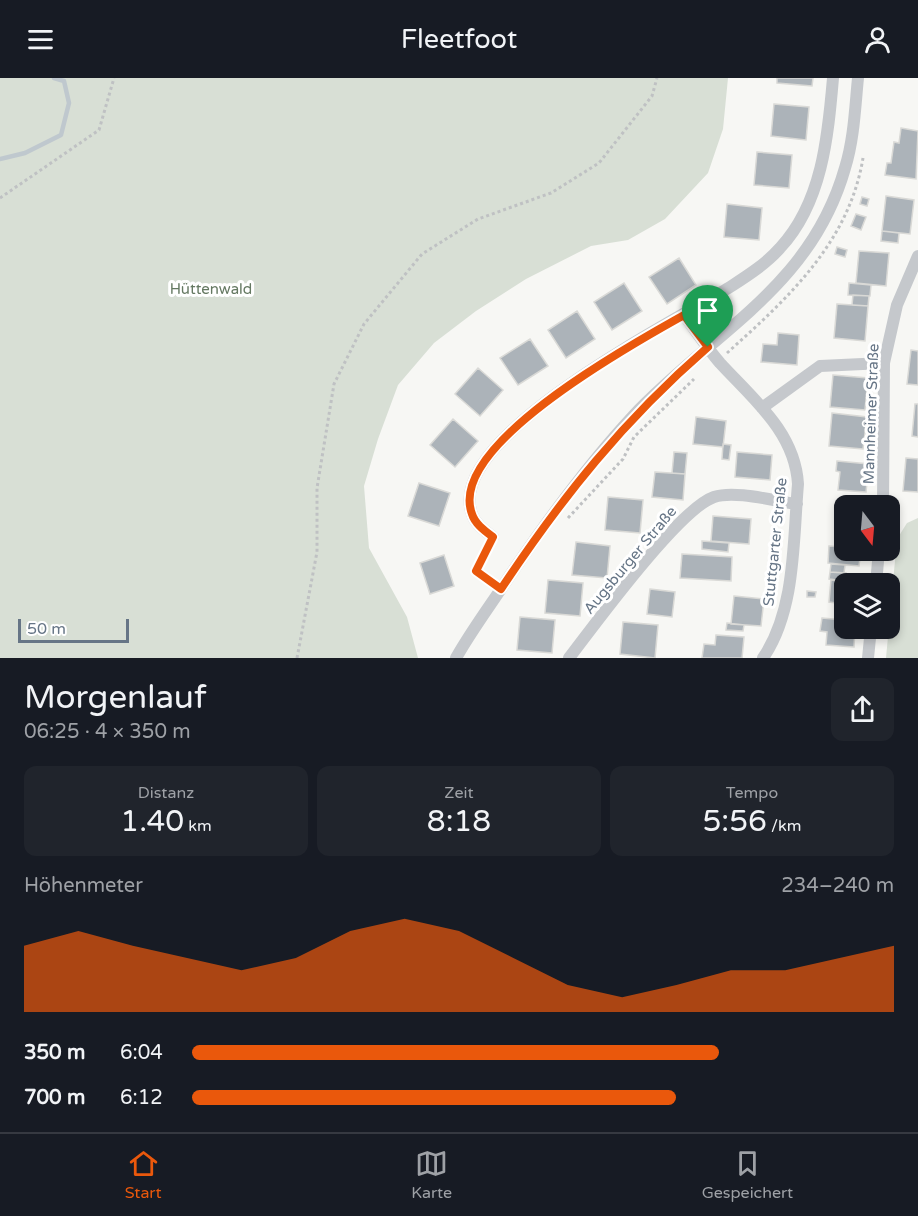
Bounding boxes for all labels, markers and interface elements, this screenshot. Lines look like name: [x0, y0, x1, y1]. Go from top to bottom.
icon: menu: [24, 23, 57, 56]
text: Fleetfoot: [401, 23, 517, 56]
icon: person: [861, 23, 894, 56]
park label: Hüttenwald: [170, 280, 252, 298]
pin: [682, 285, 733, 347]
icon: arrive: [691, 294, 724, 327]
street label: Mannheimer Straße: [860, 343, 882, 485]
street label: Stuttgarter Straße: [759, 477, 791, 607]
north arrow: [834, 495, 900, 561]
map controls: [834, 495, 900, 639]
street label: Augsburger Straße: [580, 503, 680, 617]
button: layers: [834, 573, 900, 639]
scale bar: [18, 616, 129, 644]
text: 50 m: [27, 619, 66, 639]
text: Morgenlauf: [24, 678, 207, 717]
button: share: [831, 678, 894, 741]
text: 06:25 · 4 × 350 m: [24, 720, 191, 744]
text: Distanz: [138, 783, 194, 803]
text: Zeit: [444, 783, 474, 803]
text: Tempo: [726, 783, 778, 803]
text: 1.40: [120, 803, 184, 840]
text: 8:18: [427, 803, 491, 840]
text: 5:56: [703, 803, 767, 840]
text: km: [184, 816, 212, 836]
text: /km: [767, 816, 801, 836]
text: Höhenmeter: [24, 874, 143, 898]
text: 234–240 m: [781, 874, 894, 898]
text: 350 m: [24, 1041, 85, 1065]
text: 6:04: [120, 1041, 163, 1065]
text: 700 m: [24, 1086, 85, 1110]
text: 6:12: [120, 1086, 163, 1110]
tab: Start: [125, 1147, 162, 1203]
tab: Karte: [411, 1147, 452, 1203]
tab: Gespeichert: [702, 1147, 793, 1203]

